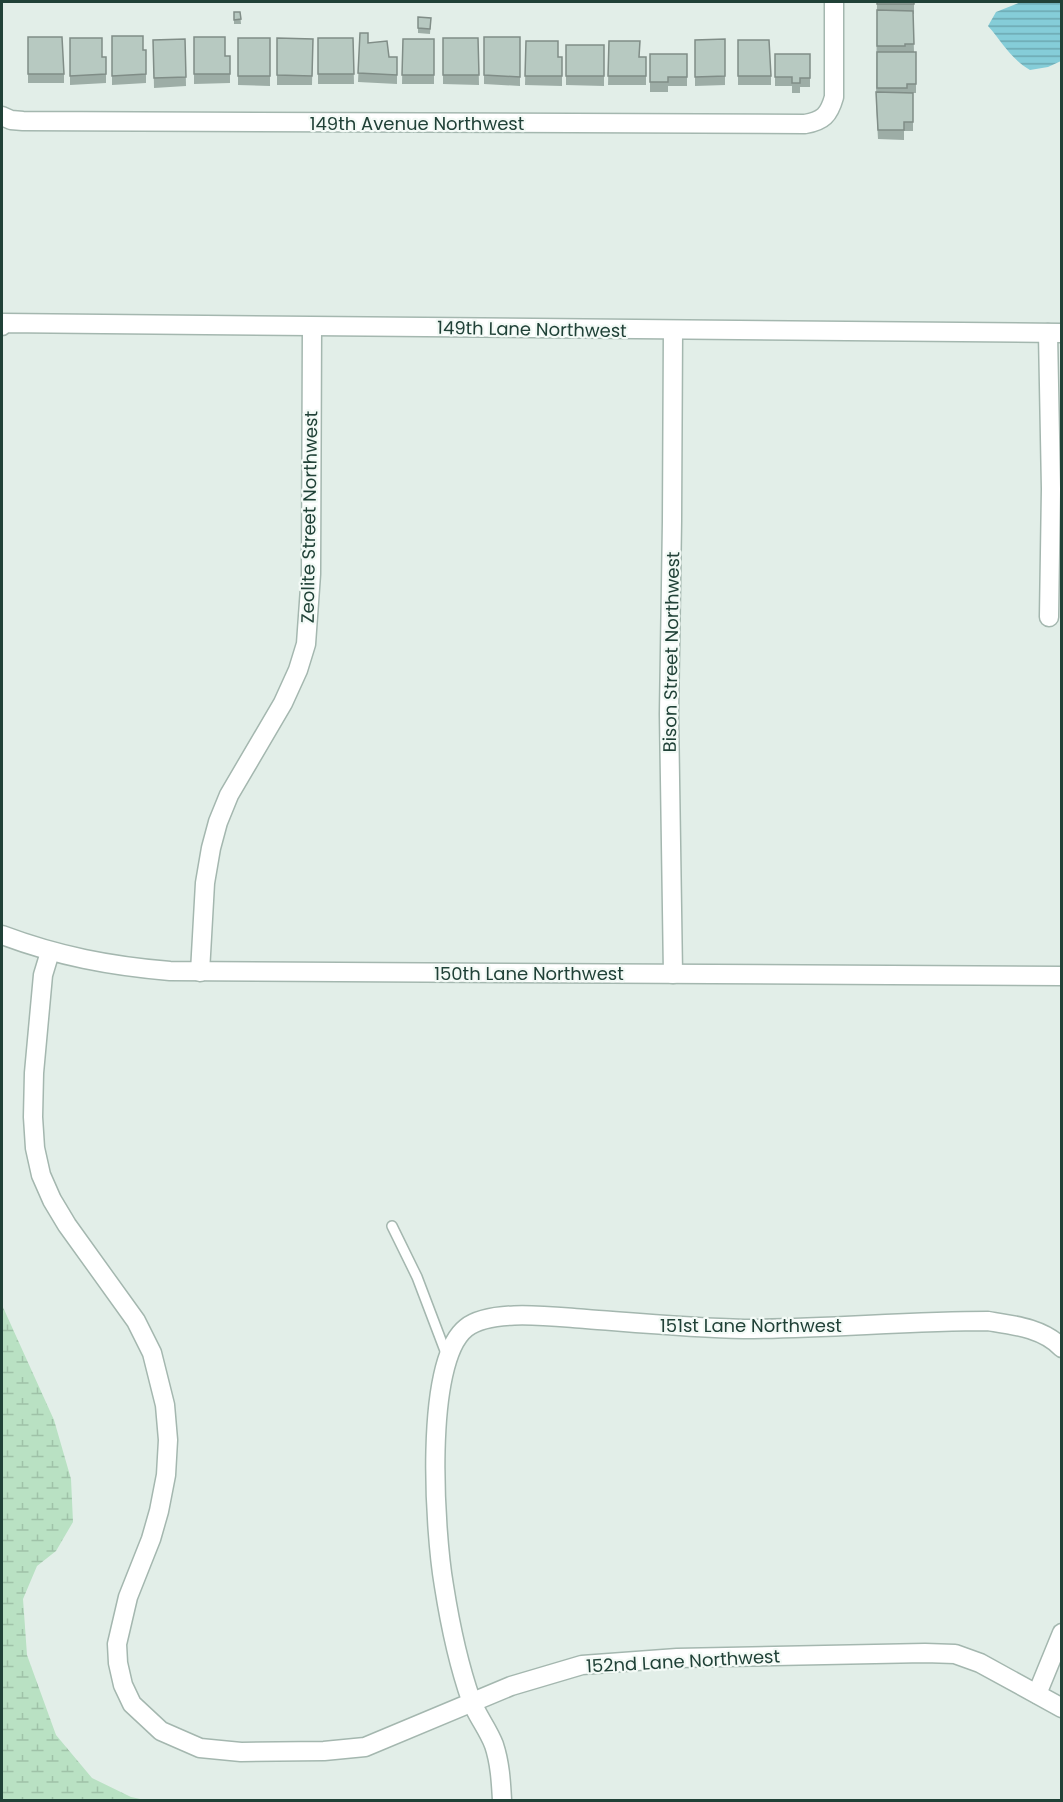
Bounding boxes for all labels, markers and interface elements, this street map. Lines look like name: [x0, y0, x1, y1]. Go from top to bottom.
street label: 149th Avenue Northwest: [310, 111, 524, 136]
street label: 149th Lane Northwest: [437, 315, 627, 343]
street label: Zeolite Street Northwest: [295, 411, 323, 623]
street label: Bison Street Northwest: [657, 551, 685, 753]
street label: 150th Lane Northwest: [434, 961, 624, 986]
street label: 151st Lane Northwest: [660, 1313, 842, 1338]
street label: 152nd Lane Northwest: [585, 1643, 781, 1679]

